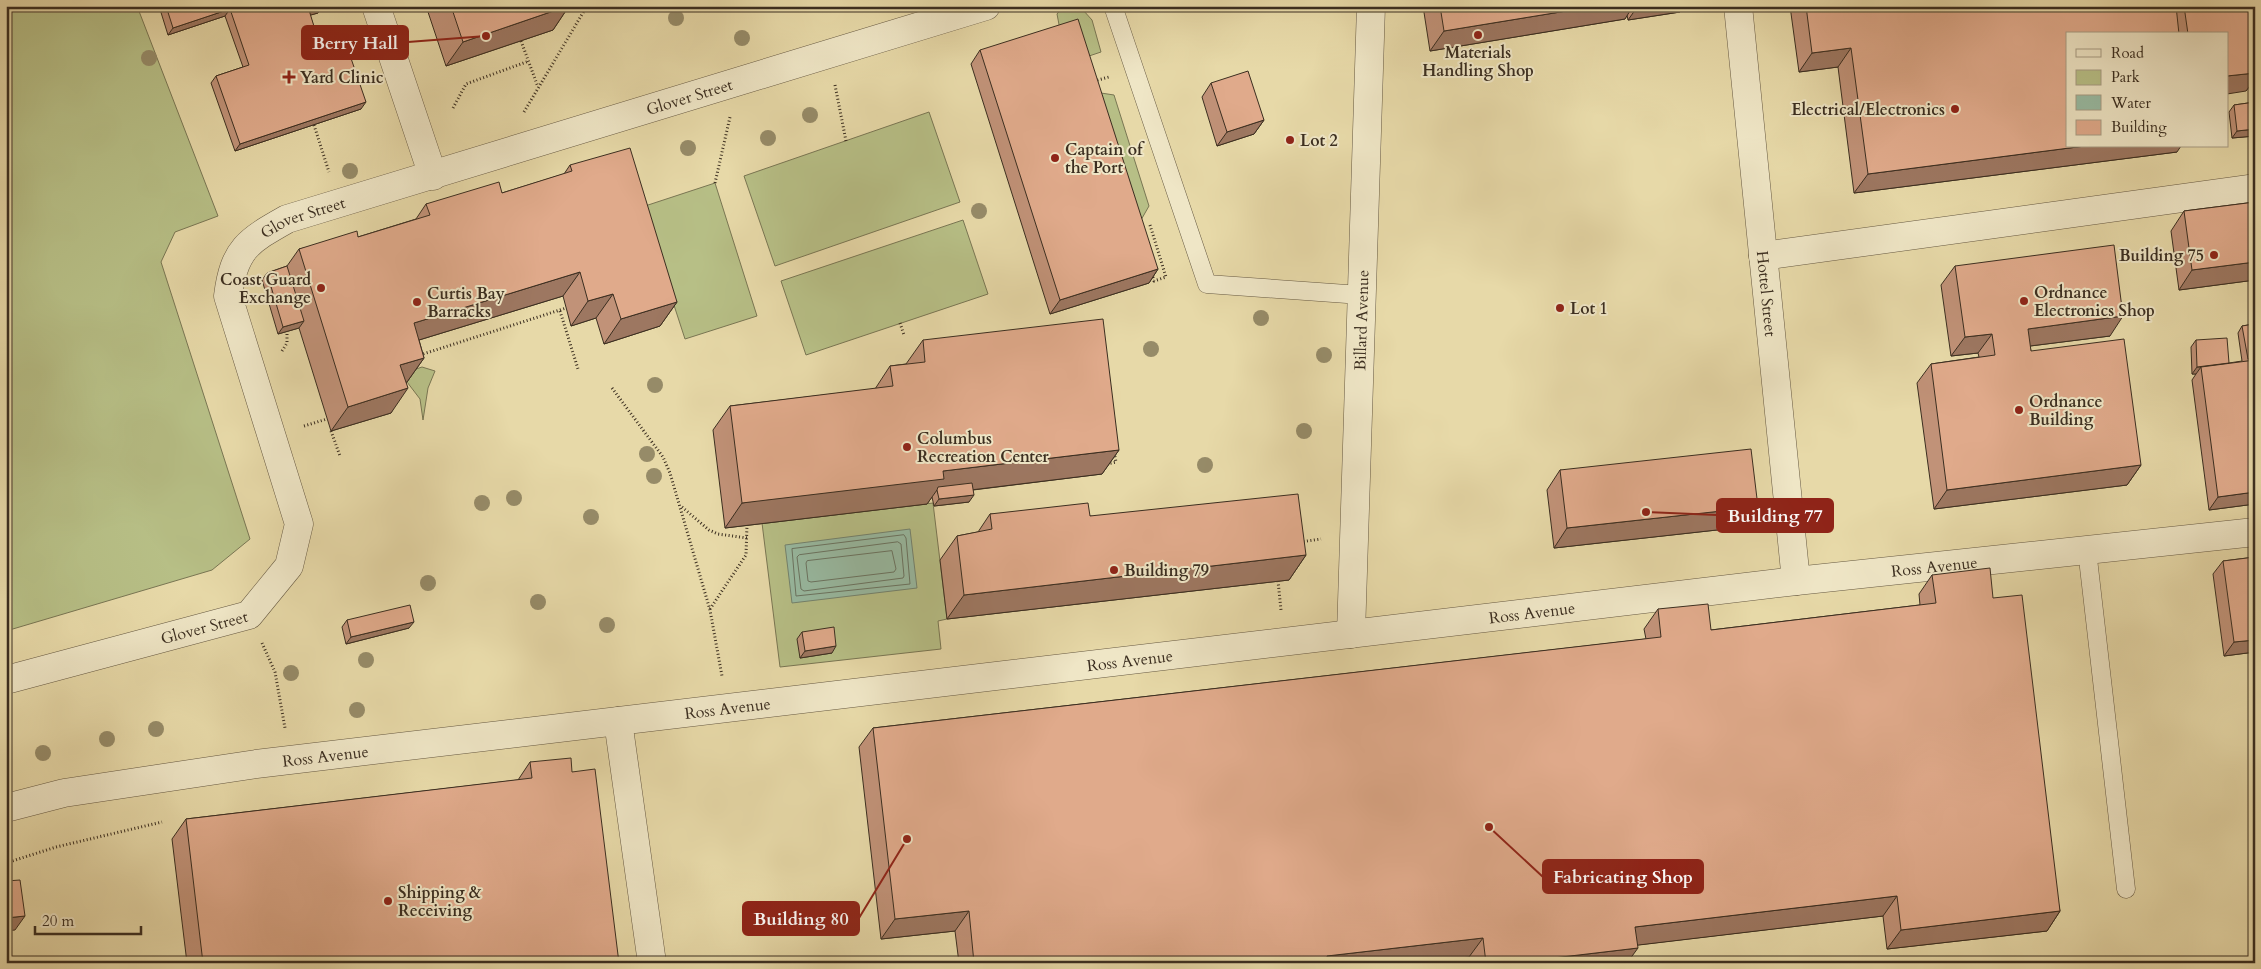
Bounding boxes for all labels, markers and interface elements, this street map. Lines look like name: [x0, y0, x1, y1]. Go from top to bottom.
callout: Berry Hall: [302, 26, 408, 59]
marker: Materials Handling Shop: [1472, 29, 1484, 41]
text: Berry Hall: [312, 31, 398, 56]
legend: [2066, 32, 2228, 148]
place label: Materials Handling Shop: [1422, 42, 1534, 82]
text: Road: [2111, 43, 2144, 63]
place label: Yard Clinic: [300, 67, 384, 89]
text: Park: [2111, 67, 2140, 87]
marker: Yard Clinic: [282, 70, 296, 84]
street label: Glover Street: [643, 74, 735, 121]
text: Water: [2110, 93, 2152, 113]
place label: Electrical/Electronics: [1791, 99, 1945, 121]
marker: Electrical/Electronics: [1949, 103, 1961, 115]
text: Building: [2111, 117, 2167, 137]
place label: Lot 2: [1300, 130, 1338, 152]
marker: Lot 2: [1284, 134, 1296, 146]
place label: Captain of the Port: [1065, 139, 1145, 179]
marker: Captain of the Port: [1049, 152, 1061, 164]
street label: Glover Street: [256, 192, 348, 244]
place label: Building 75: [2119, 245, 2204, 267]
marker: Building 75: [2208, 249, 2220, 261]
street label: Hottel Street: [1751, 250, 1781, 338]
place label: Coast Guard Exchange: [220, 269, 311, 309]
street label: Billard Avenue: [1349, 269, 1375, 371]
marker: Coast Guard Exchange: [315, 282, 327, 294]
place label: Ordnance Electronics Shop: [2034, 282, 2155, 322]
place label: Curtis Bay Barracks: [427, 283, 505, 323]
marker: Ordnance Electronics Shop: [2018, 295, 2030, 307]
marker: Curtis Bay Barracks: [411, 296, 423, 308]
place label: Lot 1: [1570, 298, 1608, 320]
marker: Lot 1: [1554, 302, 1566, 314]
place label: Ordnance Building: [2029, 391, 2103, 431]
marker: Ordnance Building: [2013, 404, 2025, 416]
place label: Columbus Recreation Center: [917, 428, 1049, 468]
marker: Columbus Recreation Center: [901, 441, 913, 453]
callout: Building 77: [1717, 499, 1833, 532]
text: Building 77: [1727, 504, 1823, 529]
street label: Ross Avenue: [1890, 552, 1979, 583]
place label: Building 79: [1124, 560, 1209, 582]
marker: Building 79: [1108, 564, 1120, 576]
street label: Ross Avenue: [1488, 597, 1576, 629]
street label: Glover Street: [158, 606, 250, 650]
street label: Ross Avenue: [1086, 645, 1174, 677]
street label: Ross Avenue: [683, 693, 772, 725]
street label: Ross Avenue: [281, 741, 370, 773]
callout: Fabricating Shop: [1543, 860, 1703, 893]
text: Fabricating Shop: [1553, 865, 1693, 890]
place label: Shipping & Receiving: [398, 882, 482, 922]
marker: Shipping & Receiving: [382, 895, 394, 907]
callout: Building 80: [743, 902, 859, 935]
scale bar: [35, 904, 141, 936]
text: Building 80: [753, 907, 849, 932]
text: 20 m: [42, 911, 74, 931]

